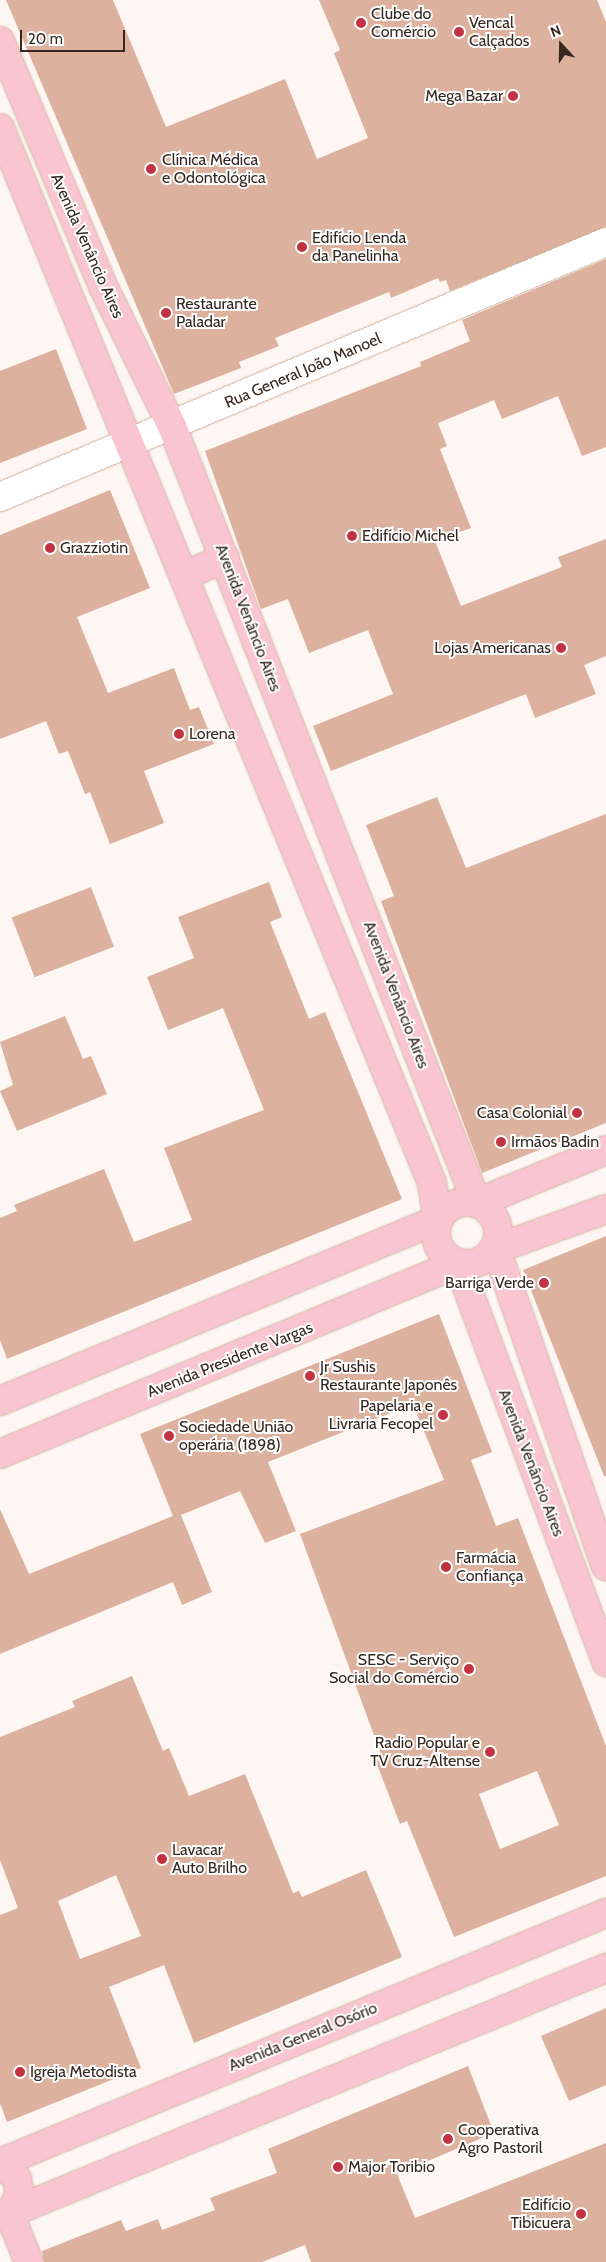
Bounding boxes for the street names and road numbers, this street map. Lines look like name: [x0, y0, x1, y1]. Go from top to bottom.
street label: Avenida Venâncio Aires: [46, 171, 128, 321]
street label: Rua General João Manoel: [222, 329, 384, 413]
street label: Avenida Venâncio Aires: [211, 542, 285, 694]
street label: Avenida Venâncio Aires: [359, 919, 433, 1071]
street label: Avenida Presidente Vargas: [144, 1318, 316, 1402]
street label: Avenida Venâncio Aires: [494, 1387, 568, 1539]
street label: Avenida General Osório: [226, 1998, 380, 2076]

